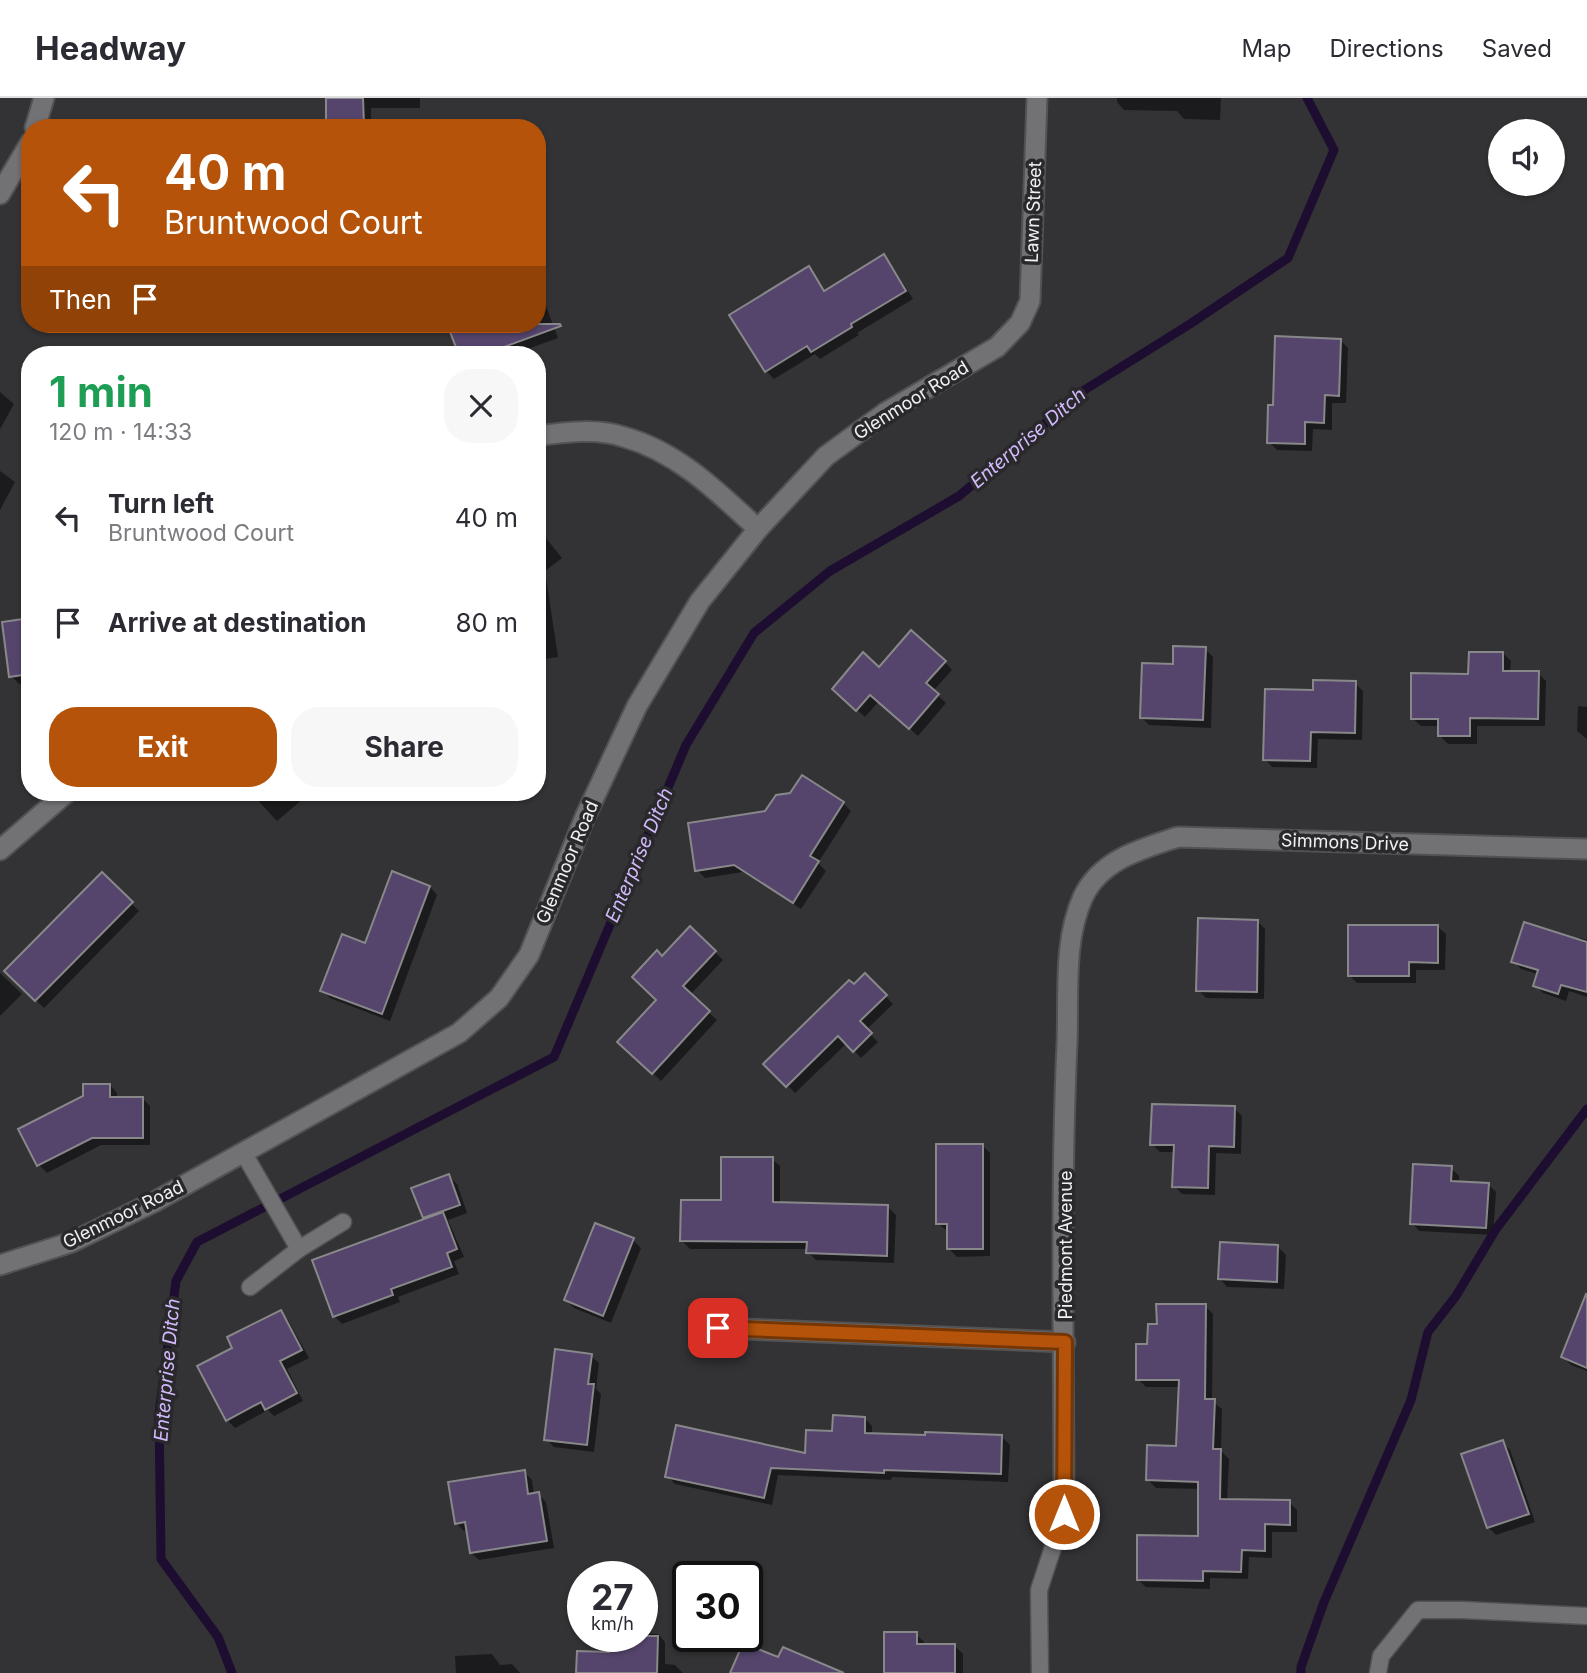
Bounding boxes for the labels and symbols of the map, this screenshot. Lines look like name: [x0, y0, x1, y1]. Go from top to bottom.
street label: Lawn Street: [1021, 161, 1045, 263]
street label: Glenmoor Road: [850, 356, 972, 444]
water label: Enterprise Ditch: [966, 383, 1090, 493]
water label: Enterprise Ditch: [600, 784, 678, 926]
street label: Glenmoor Road: [532, 797, 602, 927]
street label: Simmons Drive: [1281, 829, 1409, 855]
street label: Piedmont Avenue: [1055, 1171, 1076, 1319]
street label: Glenmoor Road: [59, 1176, 187, 1252]
water label: Enterprise Ditch: [149, 1297, 185, 1443]
pin: [688, 1298, 748, 1358]
position arrow: [1027, 1477, 1101, 1551]
speed limit sign: 30: [672, 1561, 763, 1652]

